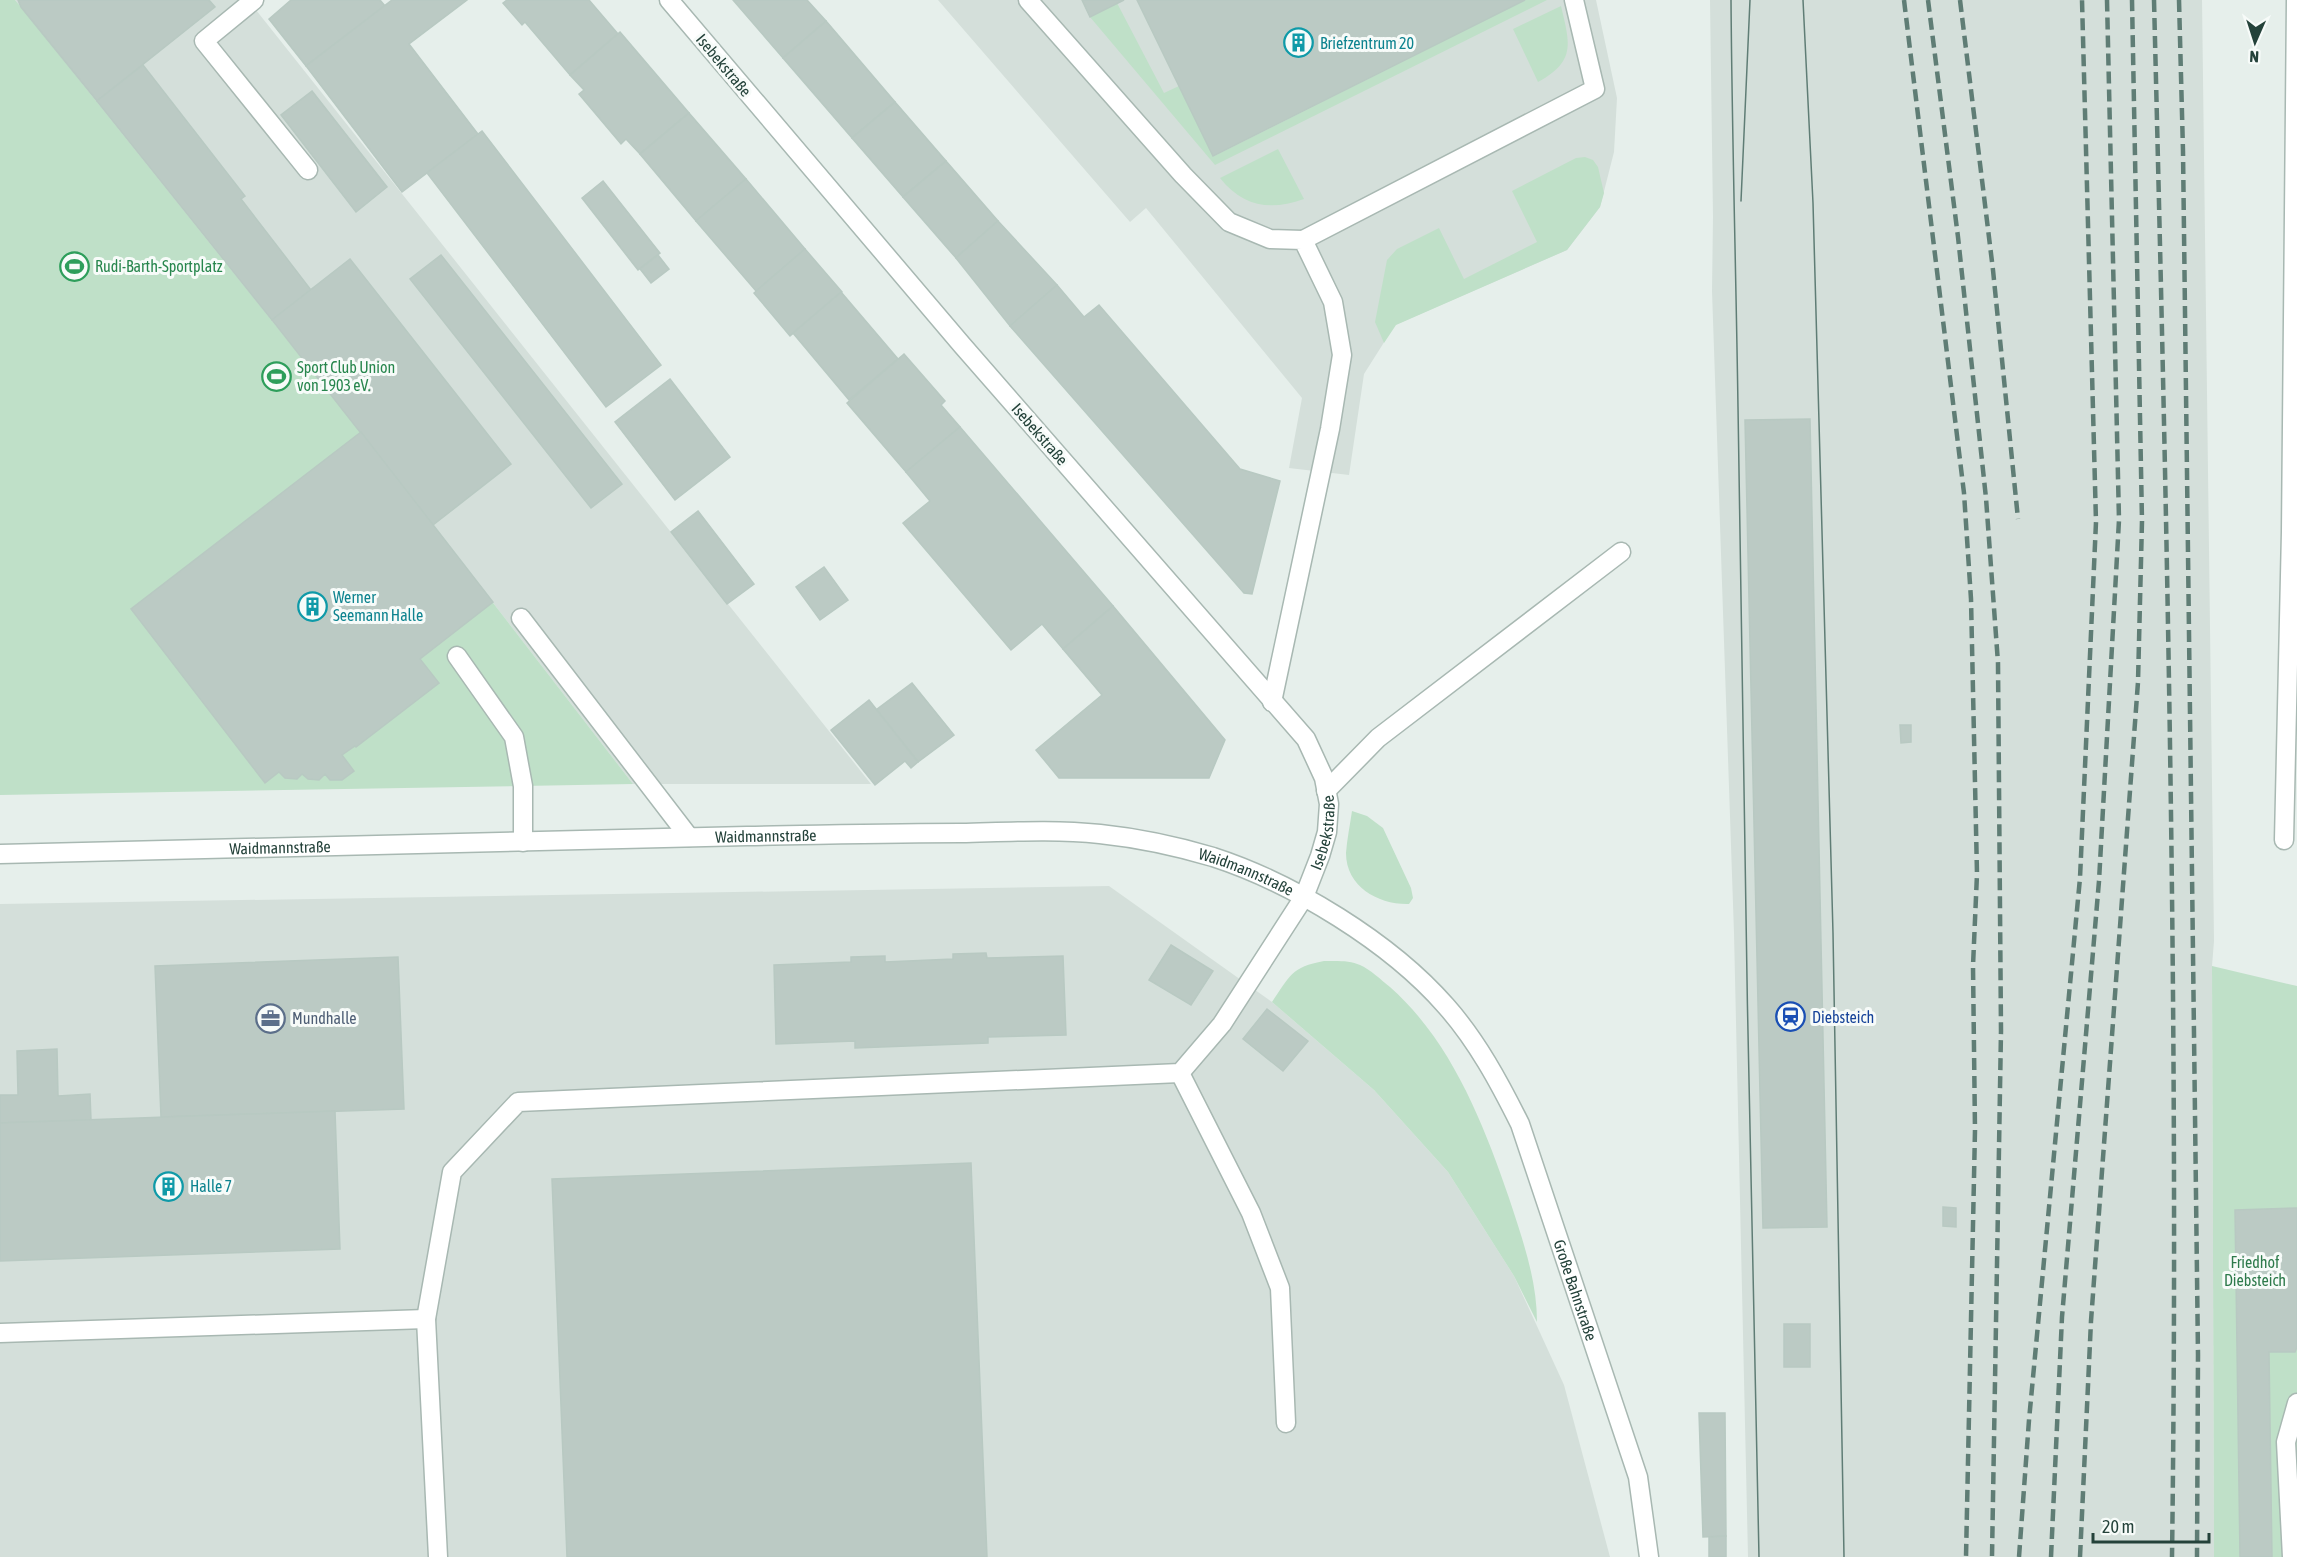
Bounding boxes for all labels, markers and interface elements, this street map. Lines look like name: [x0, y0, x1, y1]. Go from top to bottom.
north arrow: [2225, 12, 2285, 72]
building icon: Briefzentrum 20: [1283, 27, 1315, 59]
street label: Isebekstraße: [693, 30, 755, 100]
place label: Briefzentrum 20: [1320, 34, 1414, 52]
text: N: [2249, 48, 2259, 66]
sports icon: Rudi-Barth-Sportplatz: [58, 250, 90, 282]
place label: Rudi-Barth-Sportplatz: [95, 257, 223, 276]
place label: Sport Club Union von 1903 eV.: [297, 358, 395, 394]
sports icon: Sport Club Union von 1903 eV.: [260, 360, 292, 392]
street label: Isebekstraße: [1008, 400, 1072, 468]
place label: Werner Seemann Halle: [333, 588, 423, 624]
building icon: Werner Seemann Halle: [296, 590, 328, 622]
street label: Isebekstraße: [1307, 794, 1338, 872]
street label: Waidmannstraße: [715, 826, 817, 846]
street label: Waidmannstraße: [229, 837, 331, 857]
street label: Waidmannstraße: [1197, 844, 1297, 899]
station icon: Diebsteich: [1775, 1001, 1807, 1033]
office icon: Mundhalle: [255, 1002, 287, 1034]
place label: Diebsteich: [1812, 1008, 1874, 1026]
place label: Mundhalle: [292, 1009, 357, 1027]
building icon: Halle 7: [153, 1170, 185, 1202]
place label: Halle 7: [190, 1177, 232, 1195]
street label: Große Bahnstraße: [1550, 1237, 1601, 1343]
park label: Friedhof Diebsteich: [2224, 1253, 2286, 1289]
scale bar: [2093, 1506, 2208, 1544]
text: 20 m: [2102, 1516, 2134, 1537]

